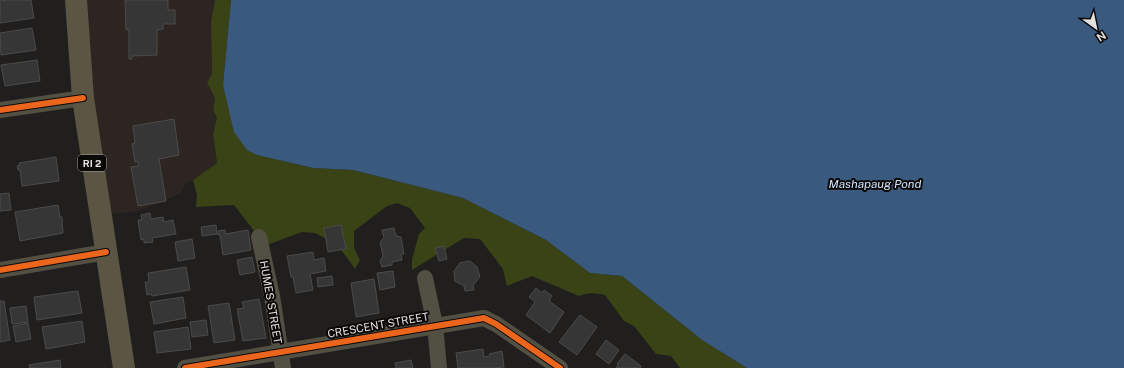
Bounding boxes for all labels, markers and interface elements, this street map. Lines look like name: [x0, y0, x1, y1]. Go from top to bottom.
north arrow: [1076, 8, 1116, 48]
text: N: [1095, 29, 1108, 44]
road number: RI 2: [78, 155, 106, 171]
water label: Mashapaug Pond: [829, 177, 922, 191]
street label: HUMES STREET: [258, 259, 284, 345]
street label: CRESCENT STREET: [326, 310, 430, 340]

